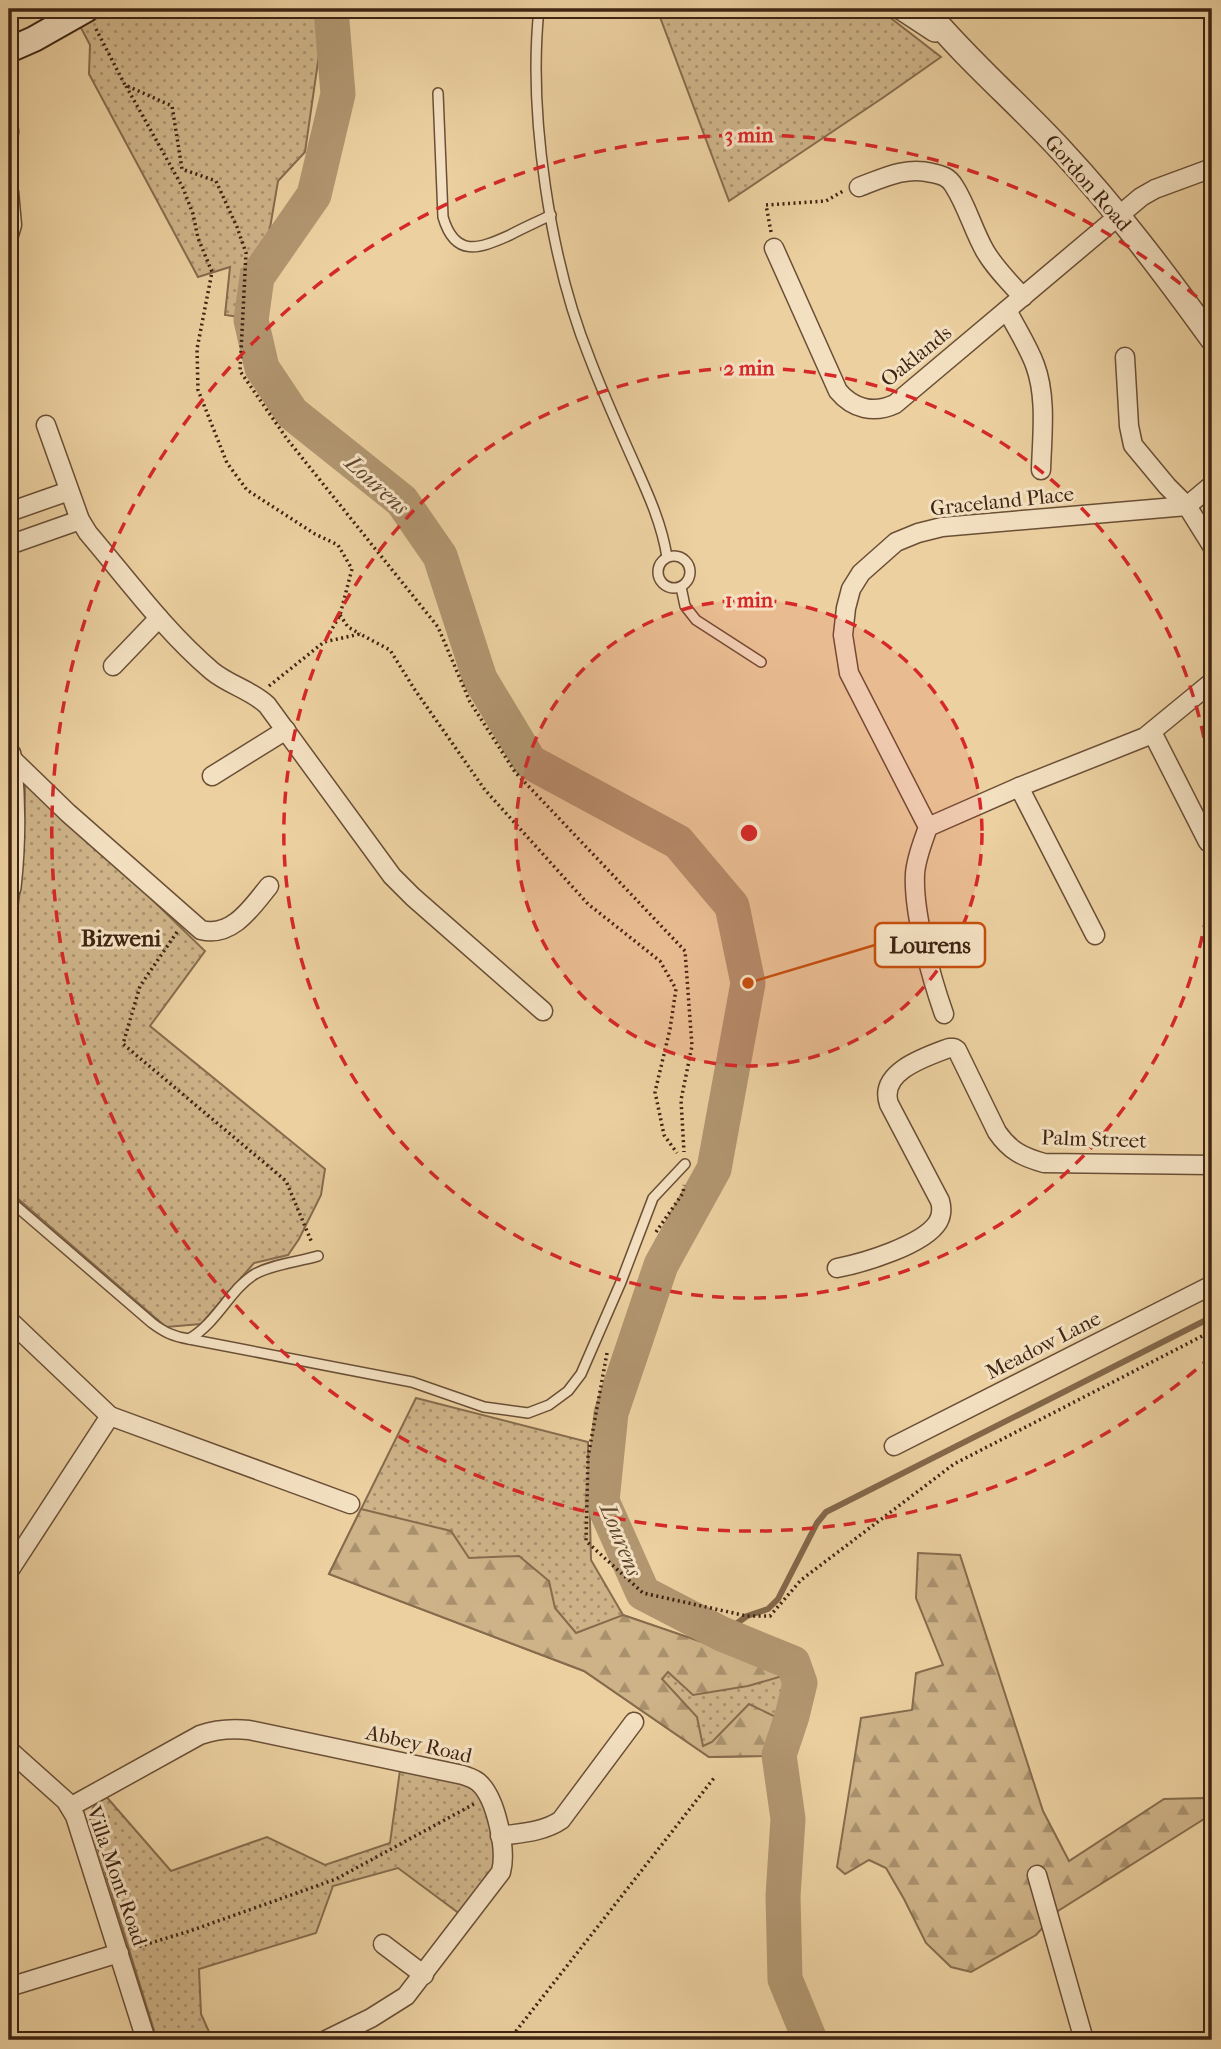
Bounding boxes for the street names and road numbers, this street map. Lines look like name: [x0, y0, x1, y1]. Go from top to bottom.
street label: Gordon Road: [1040, 130, 1137, 236]
street label: Oaklands: [876, 320, 956, 392]
street label: Graceland Place: [929, 482, 1075, 520]
street label: Palm Street: [1041, 1125, 1148, 1153]
street label: Meadow Lane: [982, 1306, 1104, 1384]
street label: Abbey Road: [363, 1720, 475, 1768]
street label: Villa Mont Road: [82, 1802, 152, 1949]

